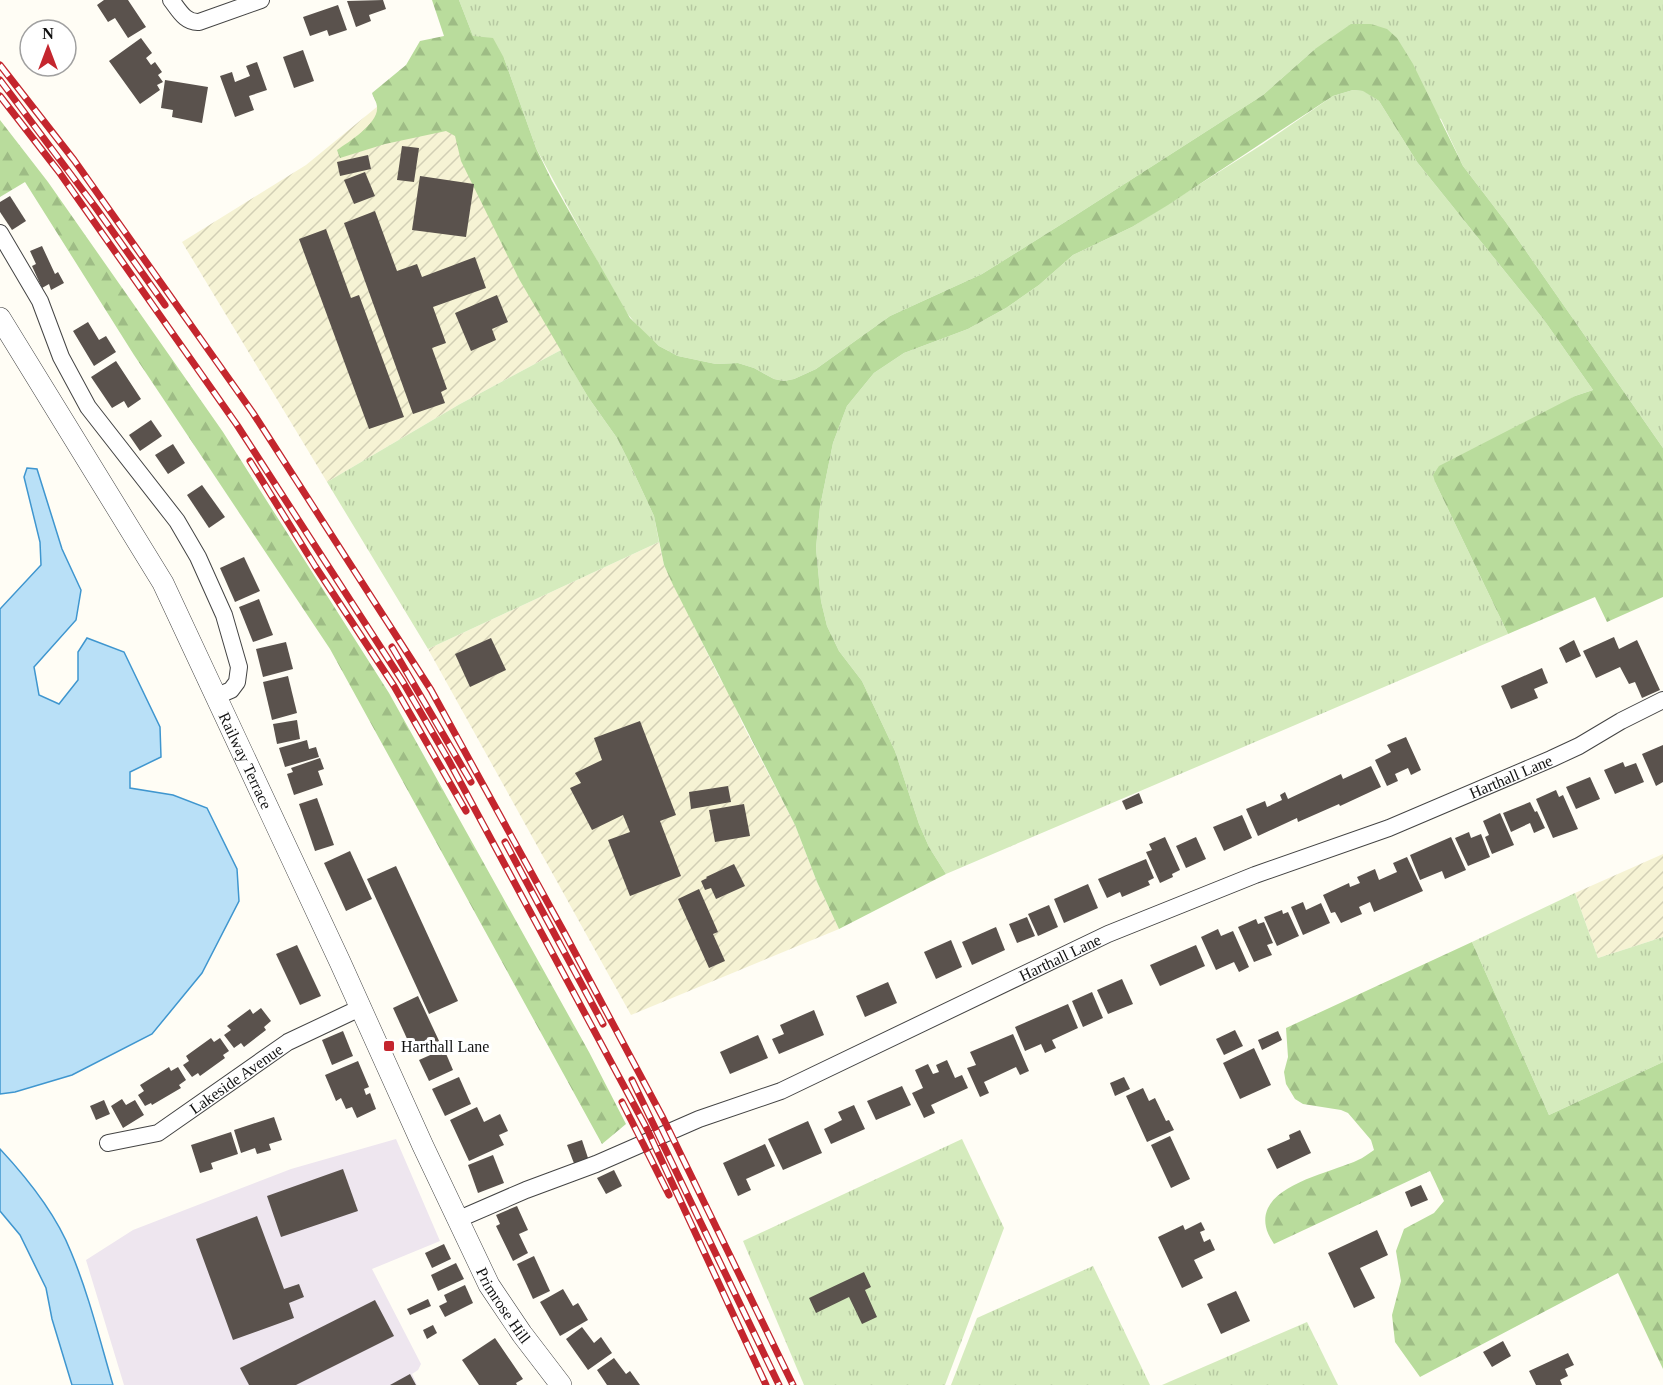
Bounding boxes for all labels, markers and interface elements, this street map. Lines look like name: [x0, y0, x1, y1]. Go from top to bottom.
north arrow: [18, 18, 78, 78]
text: N: [42, 25, 54, 42]
street label: Railway Terrace: [216, 710, 275, 812]
street label: Harthall Lane: [1467, 752, 1555, 802]
street label: Harthall Lane: [1016, 931, 1104, 984]
place label: Harthall Lane: [401, 1038, 489, 1055]
marker: Harthall Lane: [382, 1039, 396, 1053]
street label: Lakeside Avenue: [186, 1041, 286, 1117]
street label: Primrose Hill: [473, 1265, 534, 1347]

